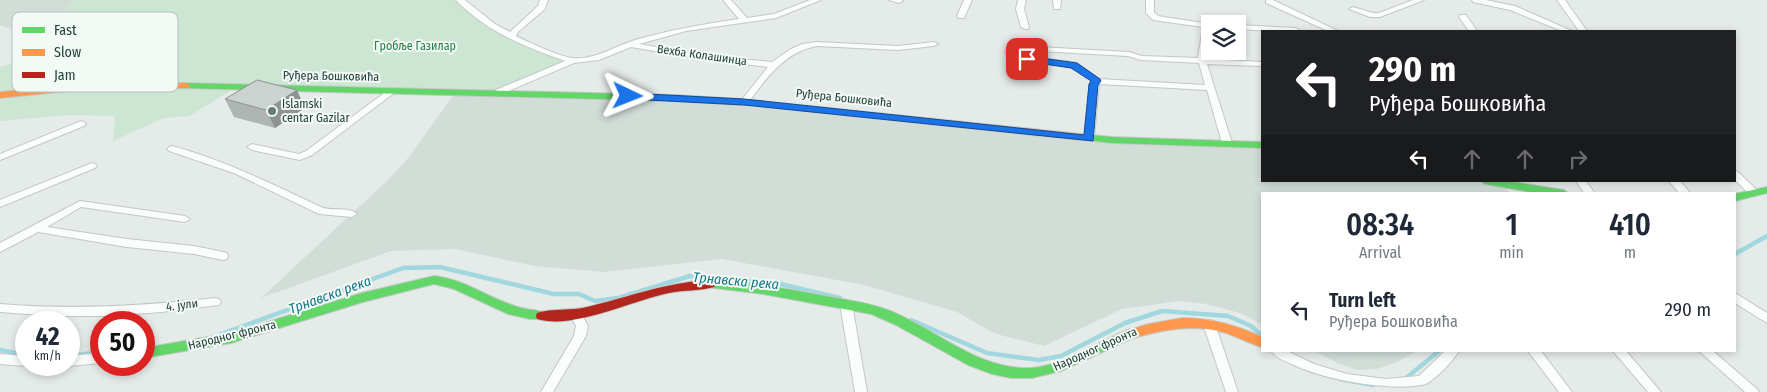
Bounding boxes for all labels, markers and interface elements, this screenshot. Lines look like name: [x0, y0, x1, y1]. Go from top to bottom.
legend: [12, 12, 178, 92]
map controls: [1201, 15, 1246, 60]
button: layers: [1201, 15, 1246, 60]
text: Fast: [54, 22, 77, 39]
pin: [1006, 38, 1048, 80]
park label: Гробље Газилар: [374, 39, 456, 53]
street label: Вехба Колашинца: [656, 42, 748, 68]
text: Slow: [54, 44, 81, 61]
icon: arrive: [1013, 45, 1041, 73]
text: 290 m: [1369, 48, 1456, 90]
icon: left: [1286, 50, 1351, 115]
text: Jam: [54, 67, 75, 84]
street label: Руђера Бошковића: [283, 68, 380, 84]
position arrow: [601, 69, 653, 121]
street label: Руђера Бошковића: [795, 86, 893, 110]
text: Руђера Бошковића: [1369, 90, 1546, 117]
place label: Islamski centar Gazilar: [282, 97, 350, 125]
marker: Islamski centar Gazilar: [266, 105, 278, 117]
icon: left: [1405, 145, 1433, 173]
icon: ahead: [1458, 145, 1486, 173]
icon: ahead: [1511, 145, 1539, 173]
icon: right: [1564, 145, 1592, 173]
text: 08:34: [1346, 207, 1414, 243]
text: 1: [1505, 207, 1518, 243]
text: 410: [1609, 207, 1651, 243]
text: Arrival: [1359, 243, 1401, 262]
text: min: [1499, 243, 1524, 262]
text: m: [1624, 243, 1636, 262]
water label: Трнавска река: [692, 269, 780, 293]
water label: Трнавска река: [287, 272, 373, 318]
text: Turn left: [1329, 289, 1396, 312]
street label: 4. јули: [165, 296, 199, 314]
icon: left: [1286, 296, 1314, 324]
text: 290 m: [1665, 298, 1711, 321]
speed limit sign: 50: [90, 311, 155, 376]
text: Руђера Бошковића: [1329, 312, 1458, 331]
street label: Народног фронта: [187, 317, 278, 353]
text: 42: [35, 322, 60, 352]
street label: Народног фронта: [1051, 324, 1139, 374]
text: km/h: [34, 349, 61, 363]

